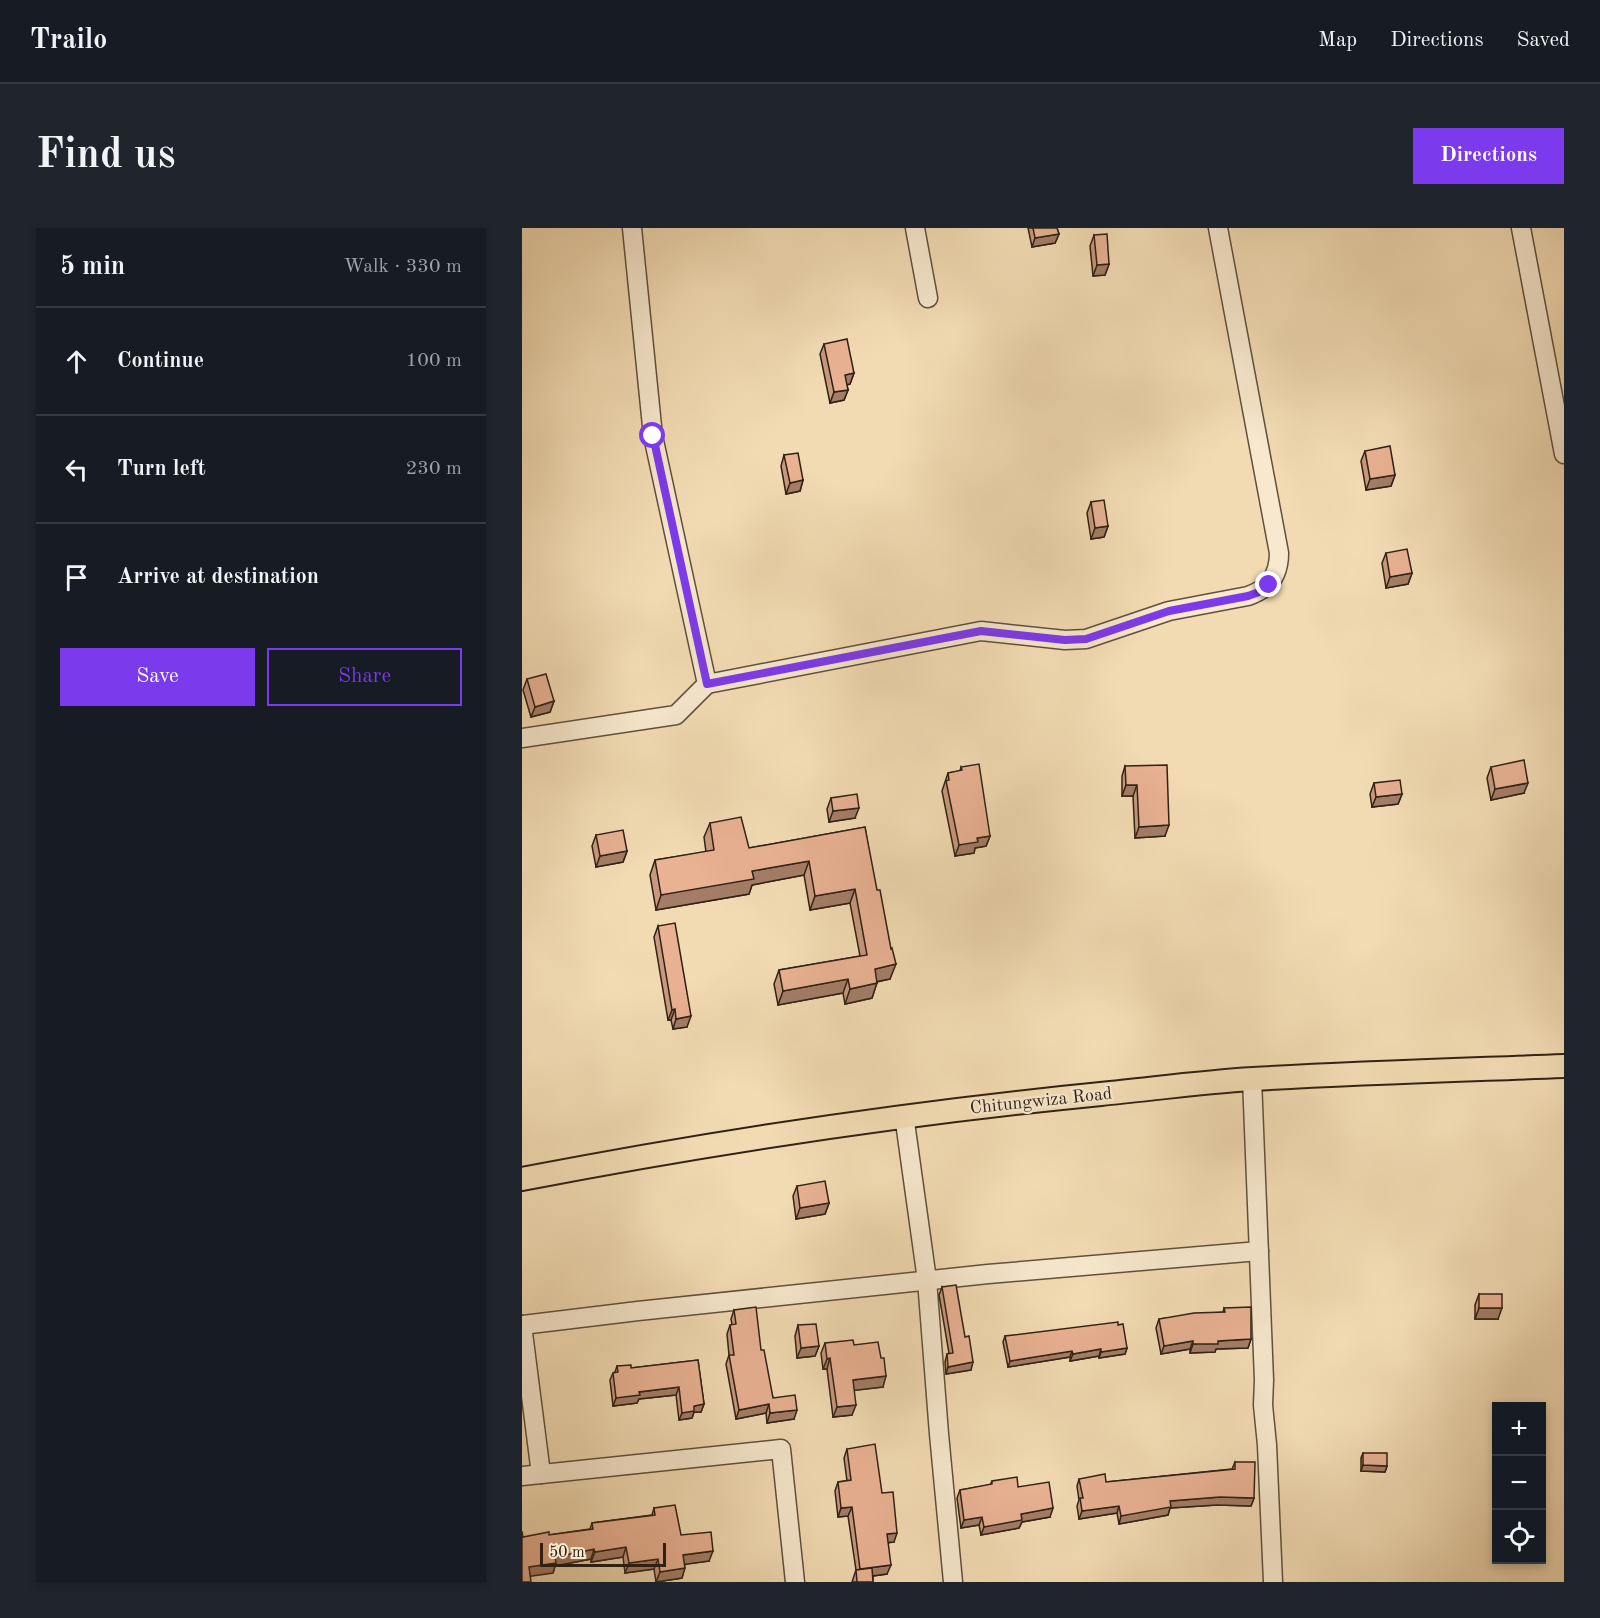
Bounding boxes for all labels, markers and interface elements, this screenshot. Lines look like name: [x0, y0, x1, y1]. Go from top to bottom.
text: Trailo: [30, 27, 107, 55]
text: Map: [1318, 30, 1357, 51]
text: Directions: [1390, 30, 1484, 51]
text: Saved: [1517, 30, 1570, 51]
button: Directions: [1413, 128, 1564, 184]
text: Find us: [36, 135, 175, 177]
text: 5 min: [60, 254, 125, 280]
text: Walk · 330 m: [343, 257, 462, 277]
icon: ahead: [60, 345, 93, 378]
text: Continue: [117, 350, 204, 372]
text: 100 m: [406, 351, 462, 371]
route start: [639, 422, 665, 448]
icon: left: [60, 453, 93, 486]
text: Turn left: [117, 458, 206, 480]
text: 230 m: [406, 459, 462, 479]
icon: arrive: [60, 561, 93, 594]
text: Arrive at destination: [117, 566, 319, 588]
route end: [1255, 571, 1281, 597]
button: Save: [60, 648, 255, 706]
button: Share: [267, 648, 462, 706]
street label: Chitungwiza Road: [969, 1085, 1113, 1117]
map controls: [1492, 1402, 1546, 1564]
button: +: [1492, 1402, 1546, 1456]
button: −: [1492, 1456, 1546, 1510]
button: locate: [1492, 1510, 1546, 1564]
scale bar: [540, 1540, 666, 1568]
text: 50 m: [549, 1545, 585, 1561]

